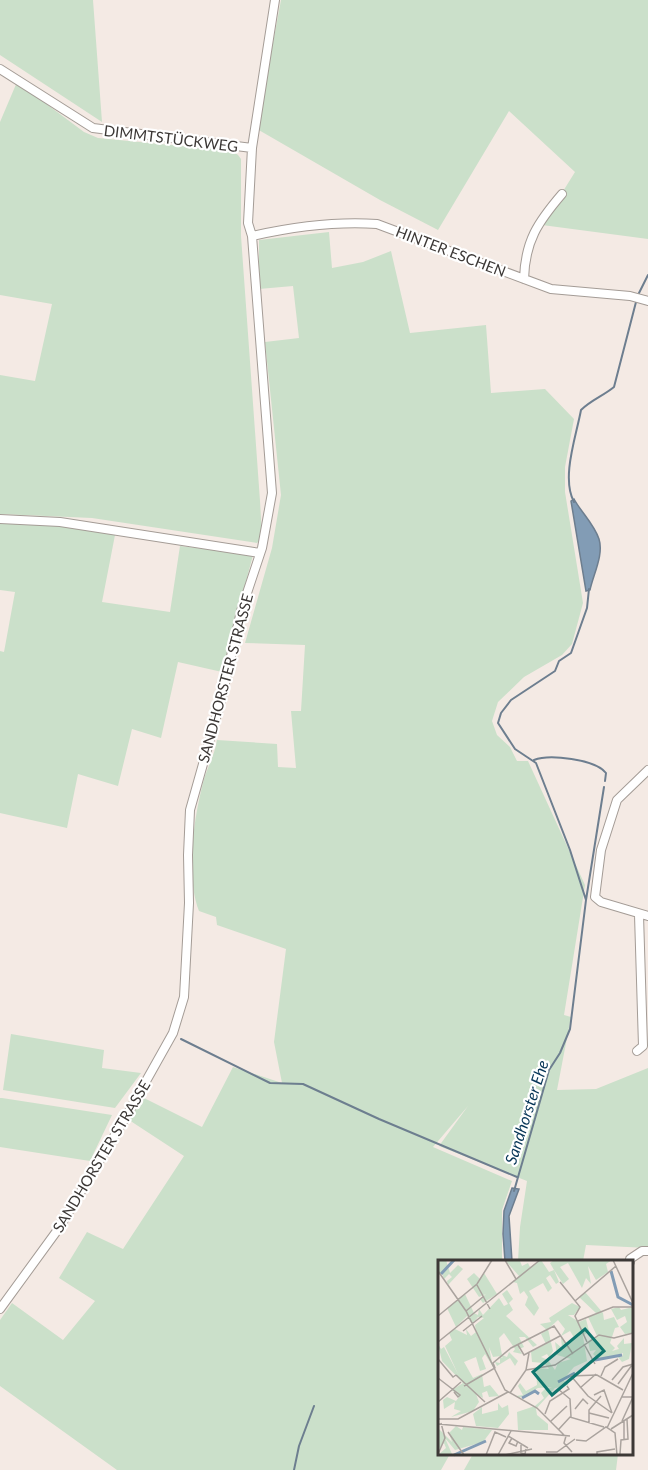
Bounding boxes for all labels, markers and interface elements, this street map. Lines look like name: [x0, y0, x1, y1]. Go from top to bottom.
street label: DIMMTSTÜCKWEG: [103, 121, 239, 155]
street label: HINTER ESCHEN: [394, 222, 508, 280]
street label: SANDHORSTER STRASSE: [194, 592, 256, 764]
water label: Sandhorster Ehe: [500, 1057, 552, 1167]
street label: SANDHORSTER STRASSE: [48, 1077, 154, 1235]
inset map: [438, 1260, 633, 1455]

